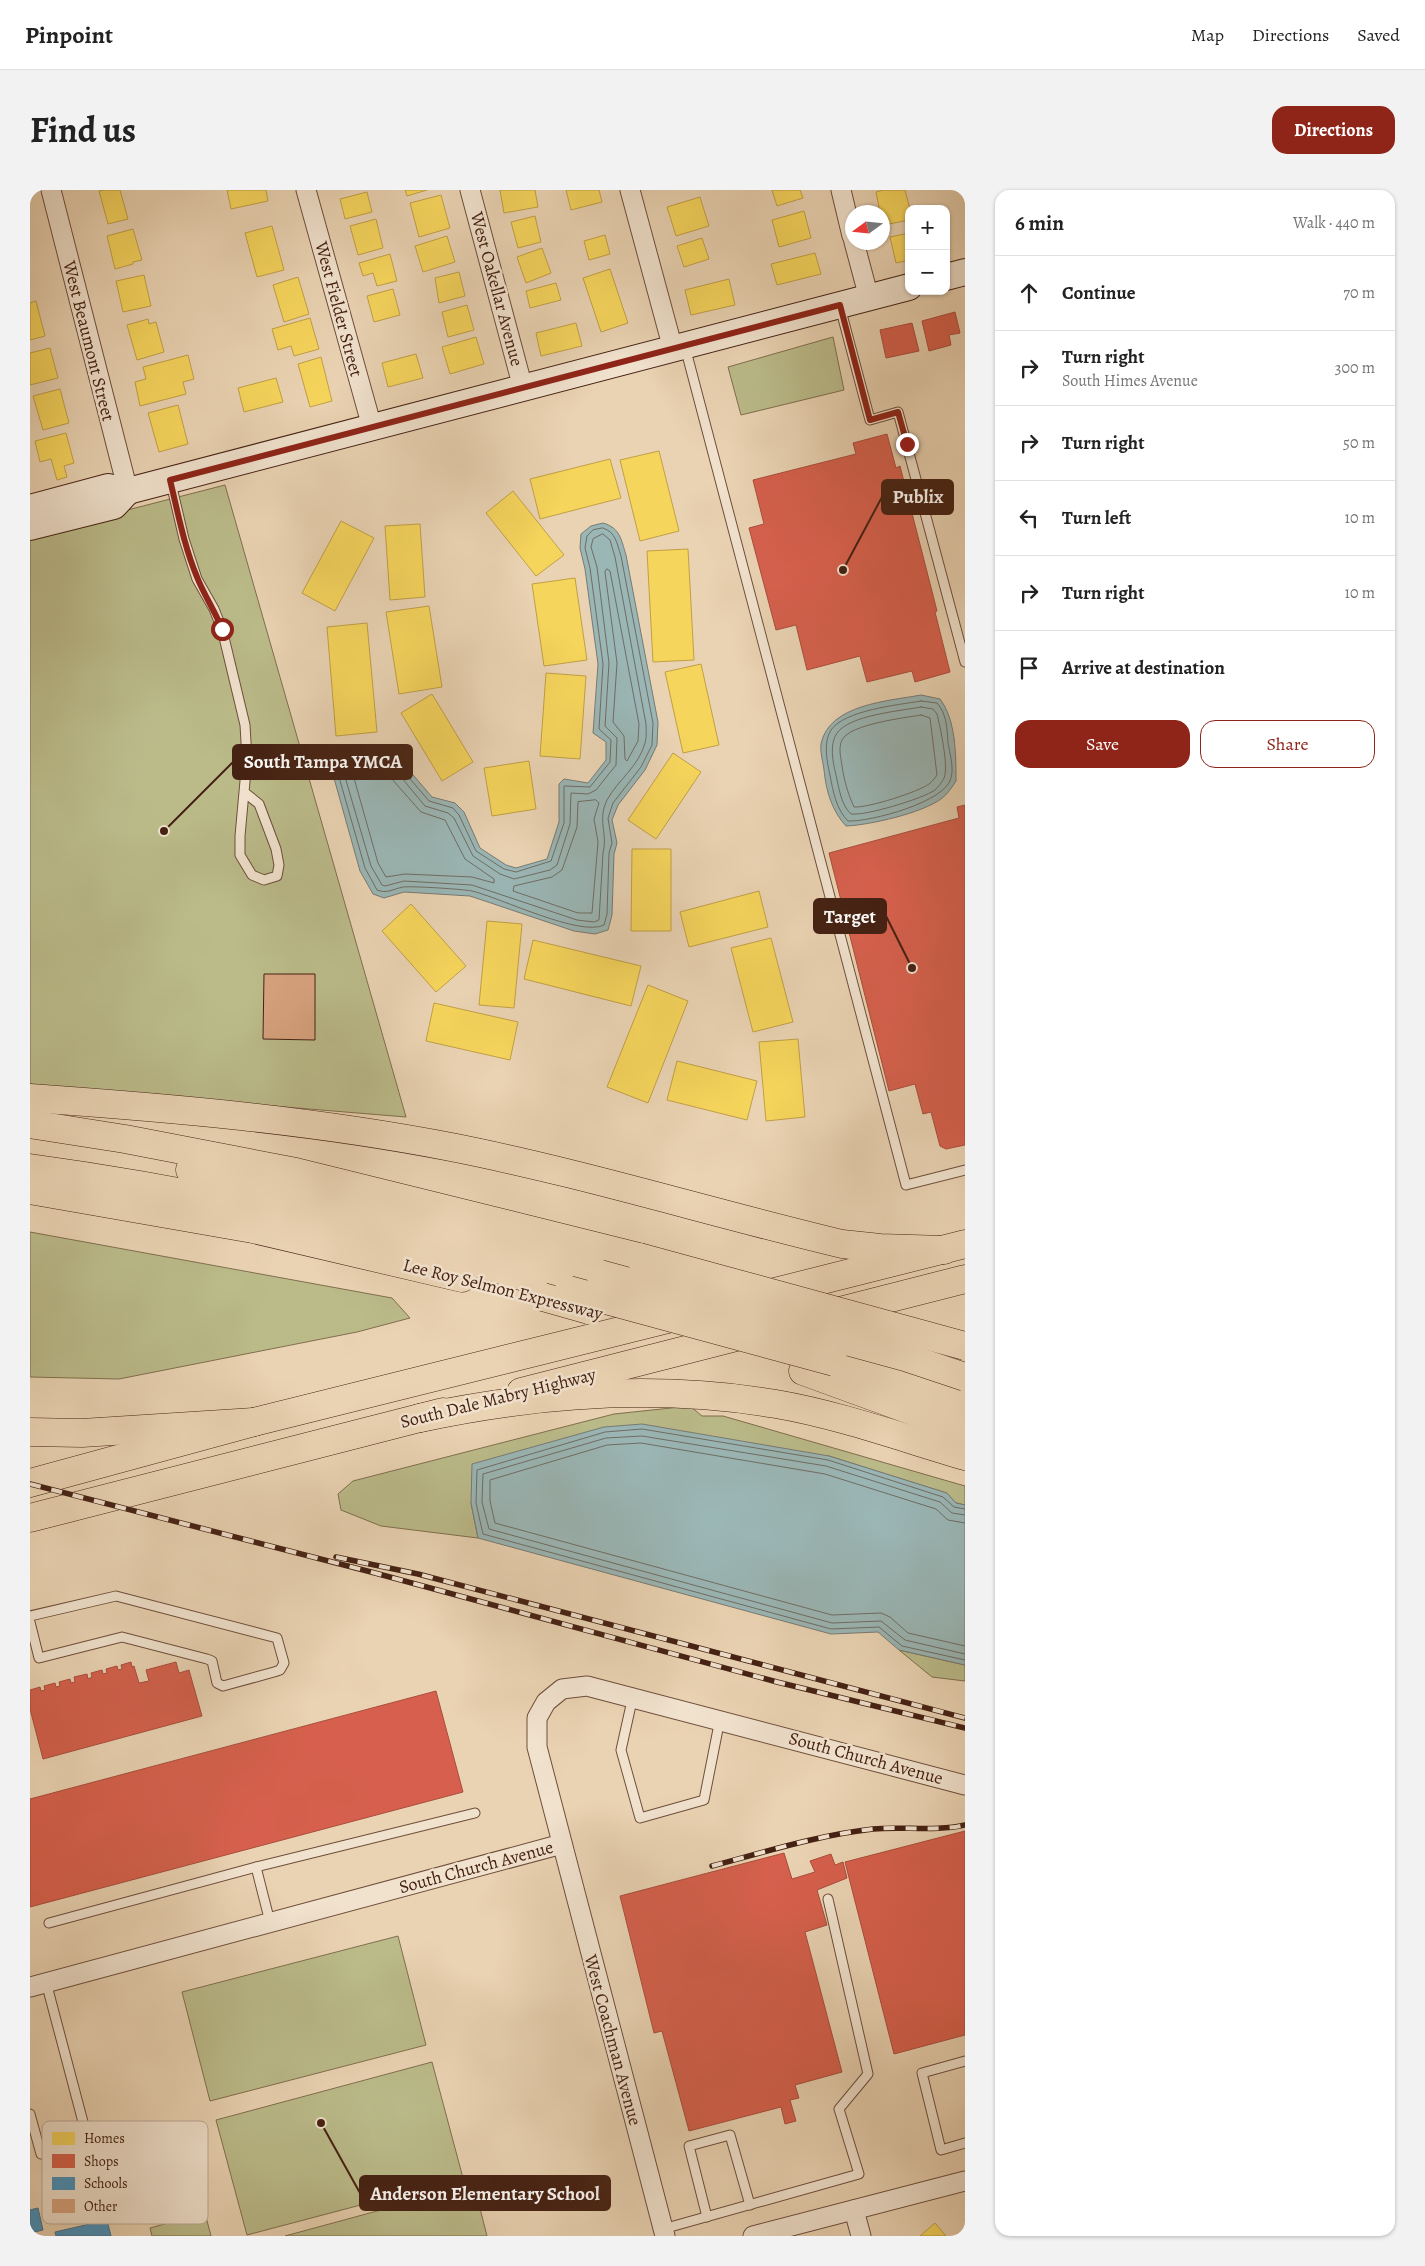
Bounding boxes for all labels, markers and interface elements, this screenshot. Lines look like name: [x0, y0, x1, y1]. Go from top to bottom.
text: Pinpoint: [25, 19, 113, 51]
text: Map: [1191, 23, 1224, 47]
text: Directions: [1252, 23, 1329, 47]
text: Saved: [1357, 23, 1400, 47]
text: Find us: [30, 106, 136, 154]
button: Directions: [1272, 106, 1395, 154]
north arrow: [845, 205, 890, 250]
map controls: [905, 205, 950, 295]
button: +: [905, 205, 950, 250]
street label: West Oakellar Avenue: [465, 208, 529, 369]
text: 6 min: [1015, 209, 1064, 237]
text: Walk · 440 m: [1293, 212, 1375, 234]
street label: West Fielder Street: [309, 238, 369, 379]
button: −: [905, 250, 950, 295]
street label: West Beaumont Street: [57, 257, 121, 424]
icon: ahead: [1015, 279, 1043, 307]
text: Continue: [1062, 280, 1136, 306]
text: 70 m: [1343, 282, 1375, 304]
text: Turn right: [1062, 344, 1144, 370]
icon: right: [1015, 354, 1043, 382]
text: 300 m: [1335, 357, 1375, 379]
text: South Himes Avenue: [1062, 370, 1198, 392]
icon: right: [1015, 429, 1043, 457]
text: Turn right: [1062, 430, 1144, 456]
text: 50 m: [1343, 432, 1375, 454]
route end: [896, 433, 919, 456]
callout: Publix: [882, 480, 953, 514]
text: Publix: [892, 484, 944, 510]
icon: left: [1015, 504, 1043, 532]
text: Turn left: [1062, 505, 1131, 531]
text: 10 m: [1345, 507, 1375, 529]
icon: right: [1015, 579, 1043, 607]
text: Turn right: [1062, 580, 1144, 606]
text: 10 m: [1345, 582, 1375, 604]
route start: [211, 618, 234, 641]
icon: arrive: [1015, 654, 1043, 682]
text: Arrive at destination: [1062, 655, 1225, 681]
button: Save: [1015, 720, 1190, 768]
button: Share: [1200, 720, 1375, 768]
callout: South Tampa YMCA: [233, 745, 412, 779]
text: South Tampa YMCA: [244, 749, 403, 775]
callout: Target: [814, 899, 886, 933]
text: Target: [824, 904, 877, 930]
street label: Lee Roy Selmon Expressway: [401, 1253, 606, 1326]
street label: South Dale Mabry Highway: [398, 1362, 599, 1434]
street label: South Church Avenue: [786, 1726, 946, 1790]
street label: South Church Avenue: [396, 1835, 556, 1899]
street label: West Coachman Avenue: [578, 1951, 647, 2128]
legend: [42, 2121, 208, 2224]
text: Homes: [84, 2129, 125, 2148]
text: Shops: [84, 2152, 119, 2171]
text: Schools: [84, 2174, 128, 2193]
callout: Anderson Elementary School: [360, 2176, 610, 2210]
text: Anderson Elementary School: [369, 2181, 600, 2207]
text: Other: [84, 2197, 118, 2216]

